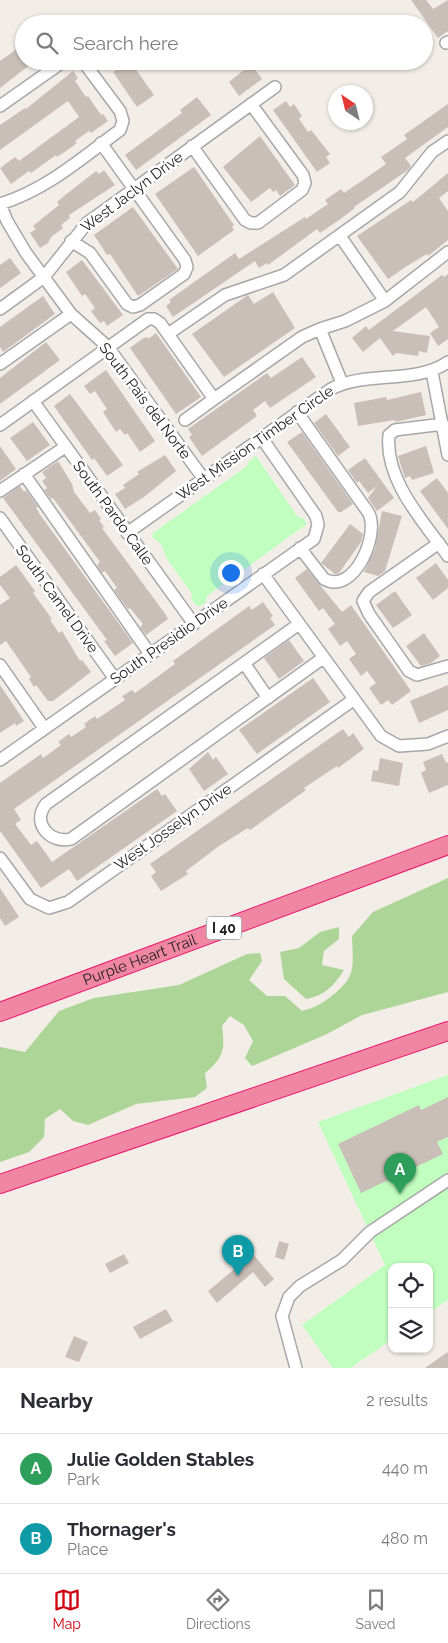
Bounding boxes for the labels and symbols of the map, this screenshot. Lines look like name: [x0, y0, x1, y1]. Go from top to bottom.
north arrow: [328, 85, 373, 130]
street label: West Jaclyn Drive: [77, 148, 187, 236]
street label: South Pais del Norte: [95, 339, 195, 463]
street label: West Mission Timber Circle: [173, 382, 337, 504]
street label: South Pardo Calle: [69, 457, 157, 569]
street label: South Camel Drive: [12, 542, 102, 657]
your location: [218, 560, 244, 586]
street label: South Presidio Drive: [107, 594, 231, 688]
street label: West Josselyn Drive: [111, 780, 235, 874]
road number: I 40: [206, 916, 242, 940]
street label: Purple Heart Trail: [80, 930, 200, 989]
pin: A: [384, 1153, 416, 1194]
pin: B: [222, 1235, 254, 1276]

